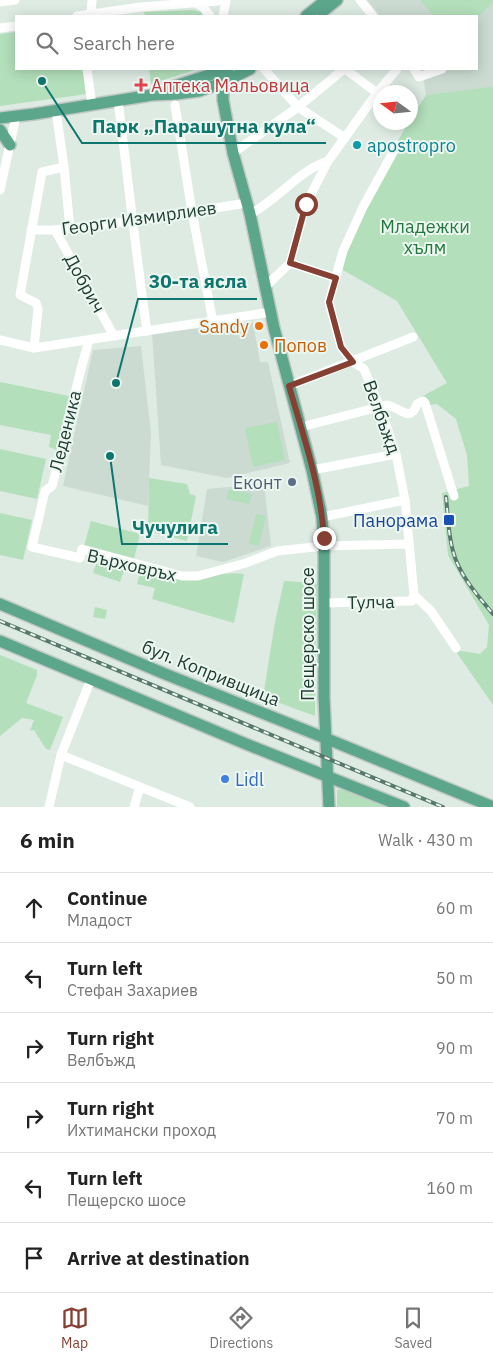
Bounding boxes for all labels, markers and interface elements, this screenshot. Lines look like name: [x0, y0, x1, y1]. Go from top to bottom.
search box: [15, 15, 478, 70]
icon: search: [33, 29, 61, 57]
text: Search here: [73, 31, 175, 55]
place label: Аптека Мальовица: [151, 74, 310, 97]
marker: Аптека Мальовица: [135, 79, 147, 91]
north arrow: [373, 85, 418, 130]
callout: Парк „Парашутна кула“: [82, 109, 326, 143]
text: Парк „Парашутна кула“: [92, 114, 316, 138]
place label: apostropro: [367, 134, 456, 157]
marker: apostropro: [351, 139, 363, 151]
route start: [295, 193, 318, 216]
street label: Георги Измирлиев: [60, 196, 218, 240]
park label: Младежки хълм: [380, 215, 470, 259]
street label: Добрич: [59, 249, 111, 317]
callout: 30-та ясла: [138, 265, 257, 299]
text: 30-та ясла: [149, 269, 247, 293]
place label: Sandy: [199, 315, 249, 338]
marker: Sandy: [253, 320, 265, 332]
place label: Попов: [274, 334, 327, 357]
marker: Попов: [258, 339, 270, 351]
street label: Велбъжд: [358, 377, 406, 457]
street label: Леденика: [44, 387, 86, 474]
place label: Еконт: [233, 471, 282, 494]
marker: Еконт: [286, 476, 298, 488]
place label: Панорама: [353, 509, 438, 532]
callout: Чучулига: [122, 510, 228, 544]
marker: Панорама: [442, 513, 456, 527]
text: Чучулига: [132, 515, 218, 539]
route end: [313, 527, 336, 550]
street label: Върховръх: [85, 544, 179, 586]
street label: Пещерско шосе: [296, 567, 319, 701]
street label: Тулча: [347, 590, 395, 614]
street label: бул. Копривщица: [139, 635, 284, 711]
place label: Lidl: [235, 768, 264, 791]
marker: Lidl: [219, 773, 231, 785]
text: 6 min: [20, 826, 75, 854]
text: Walk · 430 m: [378, 830, 473, 850]
text: Continue: [67, 886, 147, 910]
icon: ahead: [20, 894, 48, 922]
text: 60 m: [436, 898, 473, 918]
text: Младост: [67, 910, 132, 930]
text: Turn left: [67, 956, 143, 980]
icon: left: [20, 964, 48, 992]
text: 50 m: [436, 968, 473, 988]
text: Стефан Захариев: [67, 980, 198, 1000]
text: Turn right: [67, 1026, 154, 1050]
icon: right: [20, 1034, 48, 1062]
text: 90 m: [436, 1038, 473, 1058]
text: Велбъжд: [67, 1050, 135, 1070]
text: Turn right: [67, 1096, 154, 1120]
icon: right: [20, 1104, 48, 1132]
text: 70 m: [436, 1108, 473, 1128]
text: Ихтимански проход: [67, 1120, 216, 1140]
text: Turn left: [67, 1166, 143, 1190]
icon: left: [20, 1174, 48, 1202]
text: 160 m: [426, 1178, 473, 1198]
text: Пещерско шосе: [67, 1190, 186, 1210]
icon: arrive: [20, 1244, 48, 1272]
text: Arrive at destination: [67, 1246, 250, 1270]
tab: Map: [61, 1304, 89, 1352]
tab: Directions: [210, 1304, 273, 1352]
tab: Saved: [394, 1304, 432, 1352]

